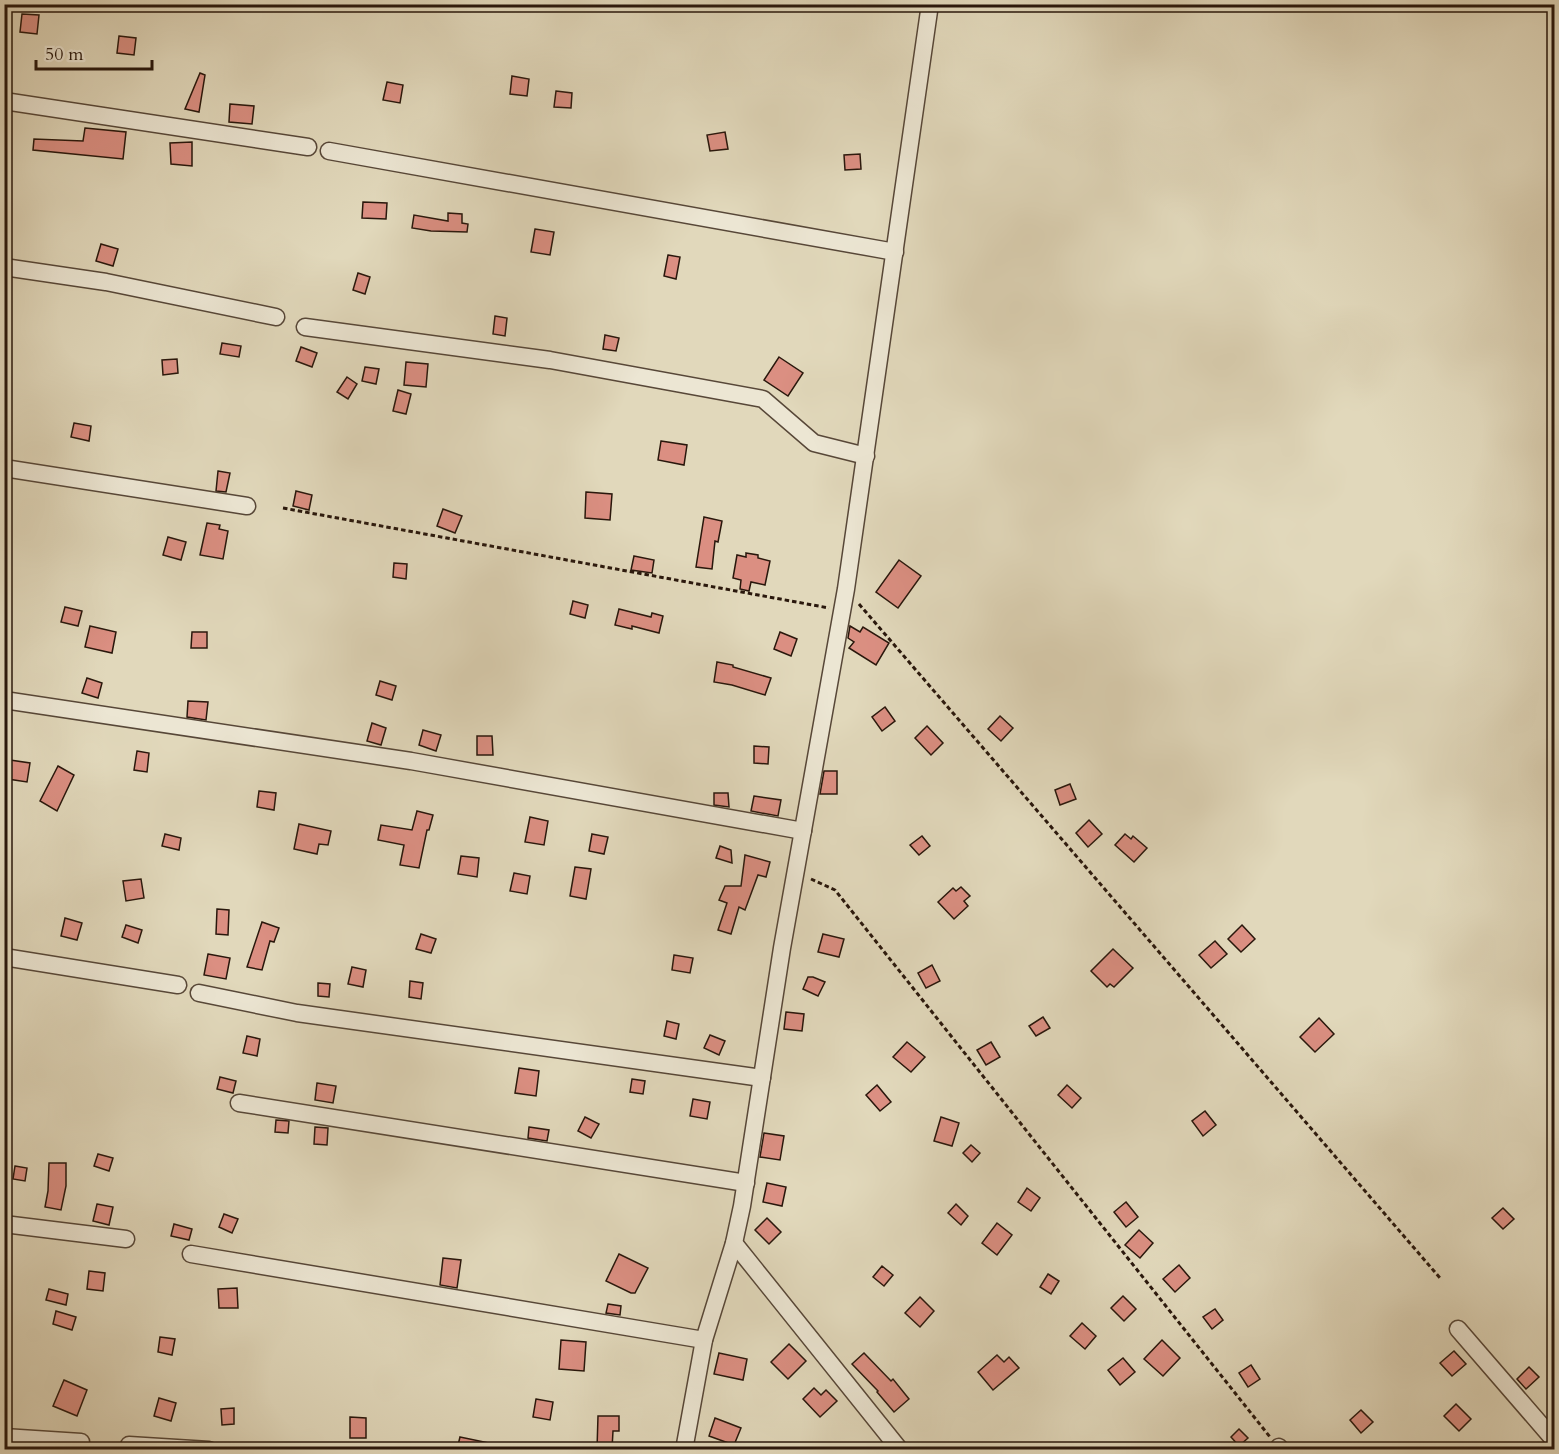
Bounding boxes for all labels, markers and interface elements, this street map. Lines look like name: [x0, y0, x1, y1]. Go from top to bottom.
scale bar: [36, 33, 152, 71]
text: 50 m: [45, 42, 84, 67]

